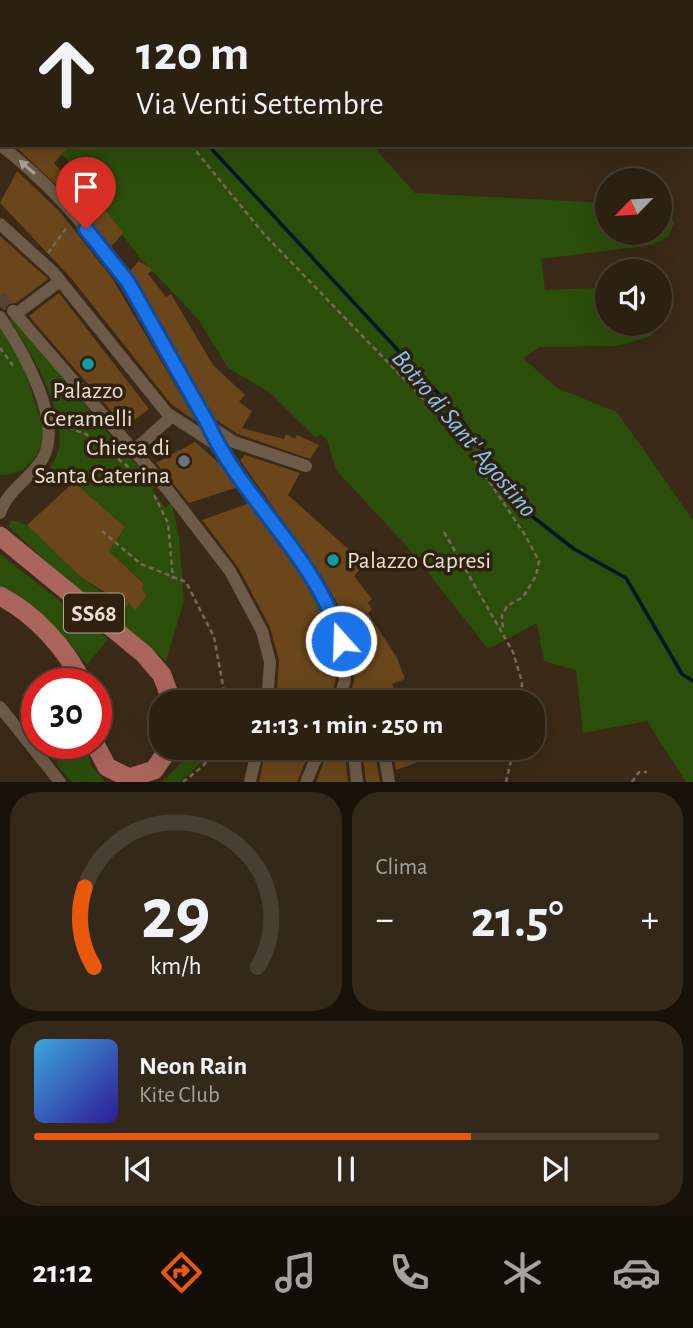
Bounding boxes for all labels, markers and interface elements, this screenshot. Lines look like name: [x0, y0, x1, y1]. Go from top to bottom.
icon: ahead: [21, 28, 112, 119]
text: 120 m: [136, 30, 249, 79]
text: Via Venti Settembre: [136, 88, 384, 120]
pin: [56, 157, 116, 229]
one-way arrow: [18, 159, 36, 175]
icon: arrive: [67, 168, 105, 206]
north arrow: [595, 168, 672, 245]
map controls: [595, 168, 672, 336]
button: sound: [595, 259, 672, 336]
water label: Botro di Sant' Agostino: [387, 345, 541, 522]
marker: Palazzo Ceramelli: [80, 356, 96, 372]
place label: Palazzo Ceramelli: [43, 379, 133, 431]
place label: Chiesa di Santa Caterina: [34, 436, 170, 488]
marker: Chiesa di Santa Caterina: [176, 453, 192, 469]
place label: Palazzo Capresi: [347, 549, 491, 573]
marker: Palazzo Capresi: [325, 552, 341, 568]
road number: SS68: [64, 594, 124, 632]
position arrow: [304, 604, 378, 678]
speed limit sign: 30: [21, 668, 112, 759]
text: 21:13 · 1 min · 250 m: [251, 712, 443, 738]
text: Clima: [376, 856, 428, 879]
text: 29: [141, 880, 210, 953]
text: 21.5°: [471, 894, 564, 946]
text: −: [376, 901, 394, 939]
text: +: [641, 901, 659, 939]
text: km/h: [150, 954, 202, 979]
text: Neon Rain: [139, 1053, 247, 1079]
text: Kite Club: [139, 1084, 220, 1107]
icon: previous: [119, 1150, 157, 1188]
icon: pause: [327, 1150, 365, 1188]
icon: next: [536, 1150, 574, 1188]
icon: directions: [157, 1248, 206, 1297]
icon: music: [271, 1248, 320, 1297]
icon: phone: [385, 1248, 434, 1297]
icon: climate: [498, 1248, 547, 1297]
icon: car: [612, 1248, 661, 1297]
text: 21:12: [32, 1256, 93, 1288]

